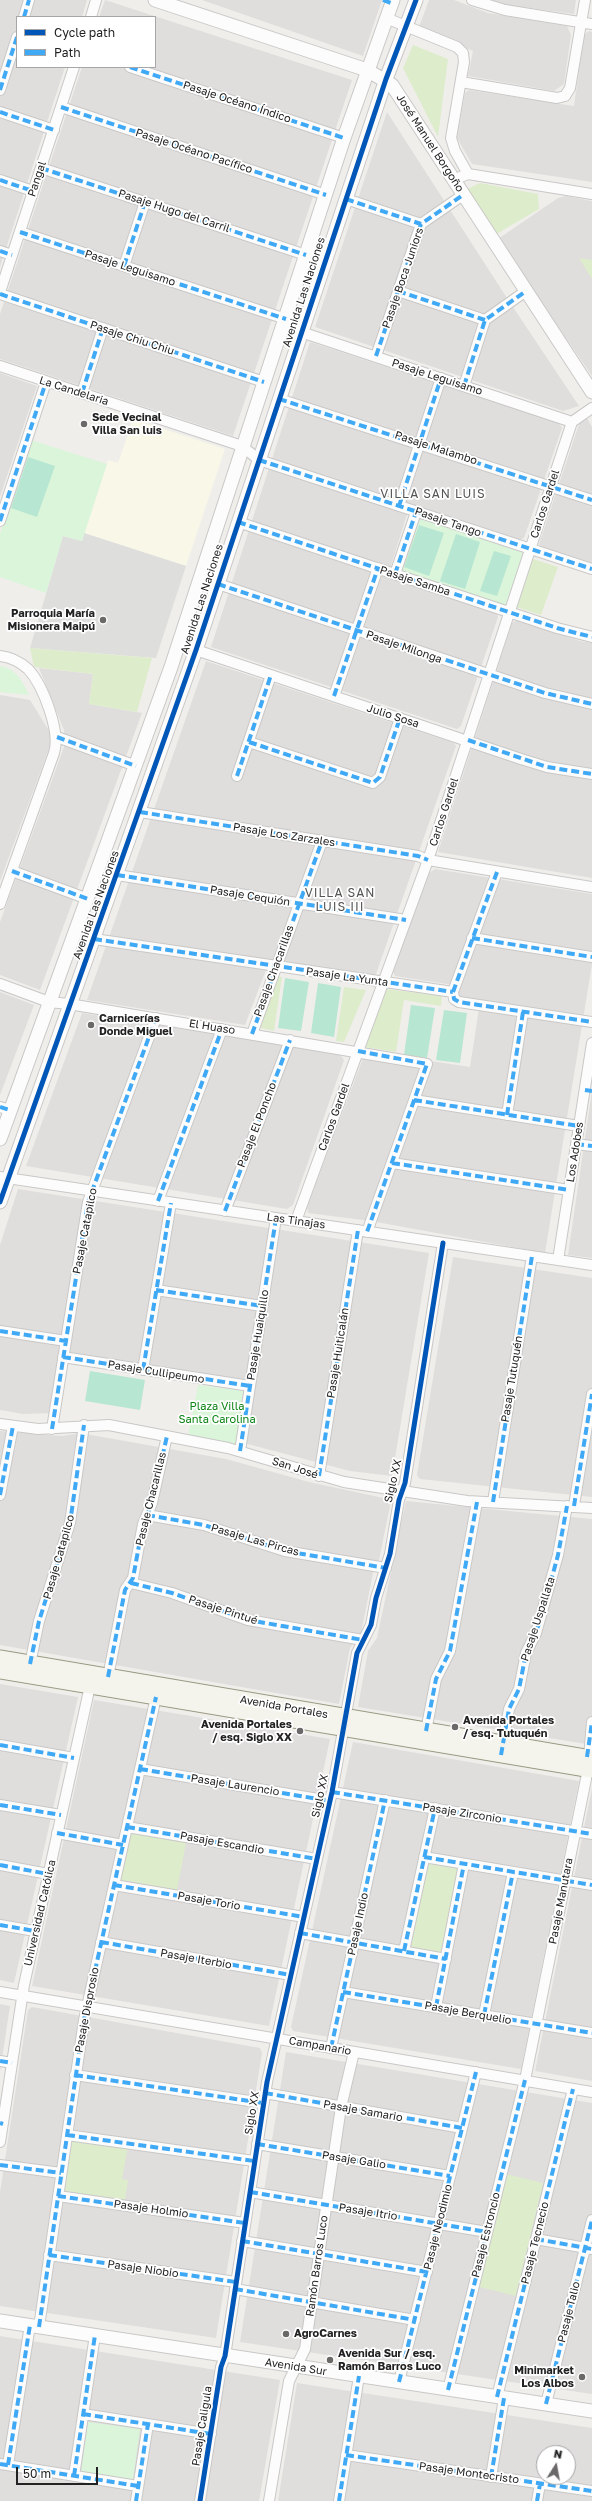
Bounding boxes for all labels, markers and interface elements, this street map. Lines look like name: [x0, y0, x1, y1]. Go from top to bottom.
legend: [16, 16, 156, 68]
text: Cycle path: [54, 25, 115, 40]
text: Path: [54, 45, 81, 60]
street label: Pasaje Océano Índico: [181, 78, 293, 126]
street label: José Manuel Borgoño: [393, 91, 467, 195]
street label: Pasaje Océano Pacífico: [134, 126, 254, 176]
street label: Pangal: [25, 160, 49, 198]
street label: Pasaje Hugo del Carril: [116, 187, 232, 235]
street label: Pasaje Boca Juniors: [380, 226, 426, 330]
street label: Avenida Las Naciones: [280, 235, 328, 349]
street label: Pasaje Leguisamo: [83, 247, 177, 289]
street label: Pasaje Chiu Chiu: [88, 318, 176, 358]
street label: Pasaje Leguisamo: [390, 356, 484, 398]
street label: La Candelaria: [38, 374, 110, 408]
place label: Sede Vecinal Villa San luis: [92, 411, 162, 437]
marker: Sede Vecinal Villa San luis: [79, 419, 89, 429]
street label: Pasaje Malambo: [393, 428, 479, 468]
street label: Carlos Gardel: [528, 468, 562, 540]
district label: VILLA SAN LUIS: [380, 487, 486, 501]
street label: Pasaje Tango: [413, 504, 483, 540]
street label: Avenida Las Naciones: [178, 542, 226, 656]
street label: Pasaje Samba: [378, 563, 452, 599]
place label: Parroquia María Misionera Maipú: [8, 607, 95, 633]
marker: Parroquia María Misionera Maipú: [98, 615, 108, 625]
street label: Pasaje Milonga: [364, 628, 444, 666]
street label: Julio Sosa: [365, 701, 421, 731]
street label: Carlos Gardel: [427, 776, 461, 848]
street label: Pasaje Los Zarzales: [232, 820, 336, 850]
street label: Avenida Las Naciones: [70, 849, 122, 961]
street label: Pasaje Cequión: [209, 883, 291, 909]
district label: VILLA SAN LUIS III: [305, 886, 375, 914]
street label: Pasaje Chacarillas: [251, 923, 297, 1019]
street label: Pasaje La Yunta: [305, 965, 389, 989]
place label: Carnicerías Donde Miguel: [99, 1012, 172, 1038]
street label: El Huaso: [188, 1017, 236, 1037]
marker: Carnicerías Donde Miguel: [86, 1020, 96, 1030]
street label: Pasaje El Poncho: [235, 1081, 279, 1169]
street label: Carlos Gardel: [316, 1081, 352, 1153]
street label: Los Adobes: [564, 1121, 586, 1183]
street label: Pasaje Catapilco: [70, 1187, 100, 1275]
street label: Las Tinajas: [266, 1210, 326, 1232]
street label: Pasaje Huaiquillo: [244, 1289, 272, 1381]
street label: Pasaje Huiticalán: [324, 1307, 352, 1399]
street label: Pasaje Tutuquén: [499, 1335, 525, 1423]
street label: Pasaje Cullipeumo: [107, 1358, 205, 1386]
park label: Plaza Villa Santa Carolina: [178, 1400, 256, 1426]
street label: Pasaje Chacarillas: [133, 1451, 169, 1547]
street label: San José: [270, 1454, 320, 1482]
street label: Siglo XX: [382, 1458, 404, 1504]
street label: Pasaje Catapilco: [41, 1513, 77, 1601]
street label: Pasaje Las Pircas: [209, 1521, 301, 1559]
street label: Pasaje Uspallata: [518, 1575, 558, 1663]
street label: Pasaje Pintué: [187, 1593, 259, 1627]
street label: Avenida Portales: [239, 1693, 329, 1721]
place label: Avenida Portales / esq. Tutuquén: [463, 1714, 554, 1740]
place label: Avenida Portales / esq. Siglo XX: [201, 1718, 292, 1744]
marker: Avenida Portales / esq. Tutuquén: [450, 1722, 460, 1732]
marker: Avenida Portales / esq. Siglo XX: [295, 1726, 305, 1736]
street label: Pasaje Laurencio: [190, 1771, 280, 1799]
street label: Siglo XX: [309, 1773, 331, 1819]
street label: Pasaje Zirconio: [421, 1800, 503, 1826]
street label: Pasaje Escandio: [179, 1829, 265, 1857]
street label: Pasaje Manutara: [546, 1857, 576, 1945]
street label: Universidad Católica: [21, 1858, 59, 1968]
street label: Pasaje Torio: [176, 1889, 242, 1913]
street label: Pasaje Indio: [345, 1891, 371, 1957]
street label: Pasaje Iterbio: [159, 1946, 233, 1972]
street label: Pasaje Disprosio: [72, 1966, 102, 2054]
street label: Pasaje Berquelio: [423, 1999, 513, 2027]
street label: Campanario: [288, 2034, 352, 2058]
street label: Siglo XX: [242, 2090, 262, 2136]
street label: Pasaje Samario: [322, 2098, 404, 2124]
street label: Pasaje Galio: [321, 2148, 387, 2172]
street label: Pasaje Neodimio: [421, 2183, 455, 2271]
street label: Pasaje Estroncio: [469, 2191, 503, 2279]
street label: Pasaje Holmio: [113, 2197, 189, 2221]
street label: Pasaje Tecnecio: [518, 2200, 552, 2286]
street label: Pasaje Itrio: [338, 2201, 398, 2223]
street label: Ramón Barros Luco: [303, 2215, 331, 2317]
street label: Pasaje Niobio: [107, 2257, 179, 2281]
street label: Pasaje Talio: [555, 2280, 583, 2344]
place label: AgroCarnes: [294, 2327, 357, 2341]
marker: AgroCarnes: [281, 2329, 291, 2339]
place label: Avenida Sur / esq. Ramón Barros Luco: [338, 2347, 441, 2373]
marker: Avenida Sur / esq. Ramón Barros Luco: [325, 2355, 335, 2365]
street label: Avenida Sur: [264, 2356, 328, 2378]
place label: Minimarket Los Albos: [514, 2364, 574, 2390]
marker: Minimarket Los Albos: [577, 2372, 587, 2382]
street label: Pasaje Caligula: [189, 2385, 215, 2467]
north arrow: [536, 2445, 576, 2485]
text: N: [553, 2447, 564, 2461]
scale bar: [18, 2459, 100, 2485]
street label: Pasaje Montecristo: [418, 2459, 520, 2487]
text: 50 m: [23, 2466, 51, 2481]

